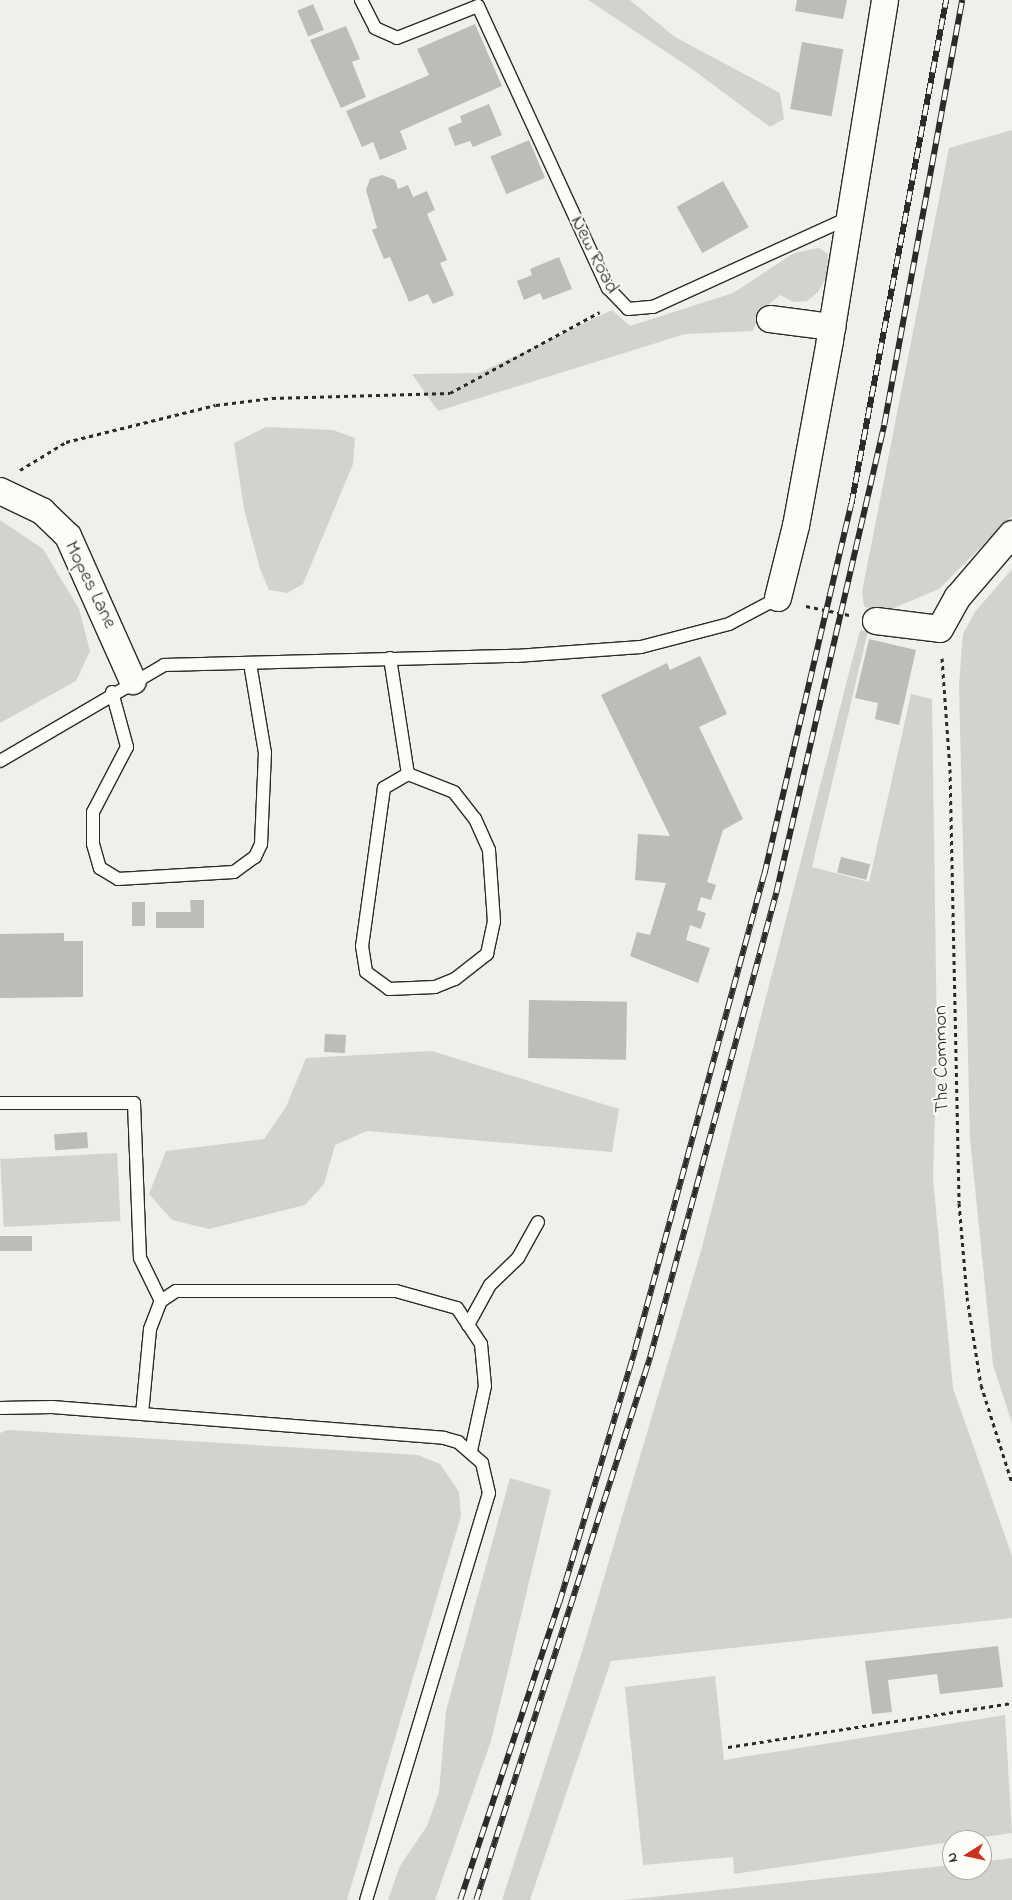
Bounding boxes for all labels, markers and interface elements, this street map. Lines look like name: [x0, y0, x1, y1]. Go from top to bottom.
street label: New Road: [564, 212, 624, 298]
street label: Mopes Lane: [58, 537, 122, 633]
street label: The Common: [929, 1005, 955, 1113]
north arrow: [942, 1830, 992, 1880]
text: N: [942, 1851, 964, 1864]

